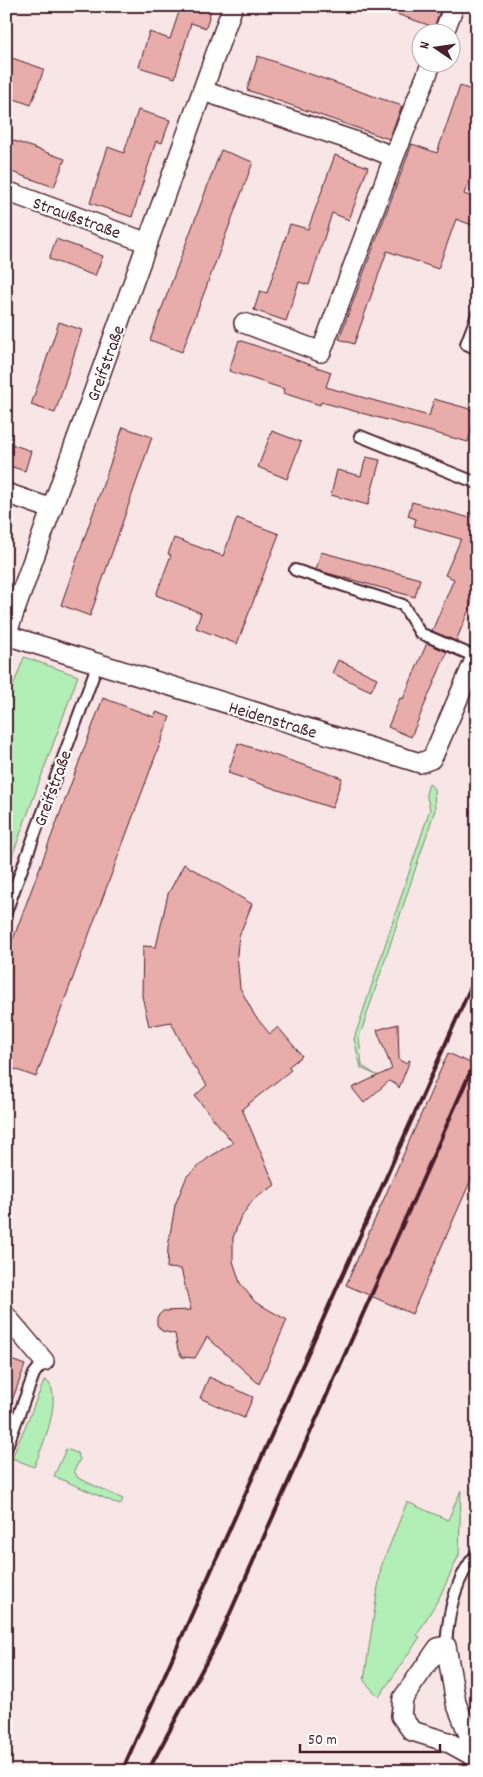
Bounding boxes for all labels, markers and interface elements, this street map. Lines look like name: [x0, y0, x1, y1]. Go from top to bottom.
north arrow: [410, 22, 460, 72]
text: N: [415, 40, 436, 51]
street label: Straußstraße: [29, 192, 124, 247]
street label: Greifstraße: [82, 322, 133, 405]
street label: Heidenstraße: [225, 696, 319, 747]
street label: Greifstraße: [29, 747, 80, 830]
scale bar: [300, 1722, 440, 1754]
text: 50 m: [308, 1730, 337, 1752]

